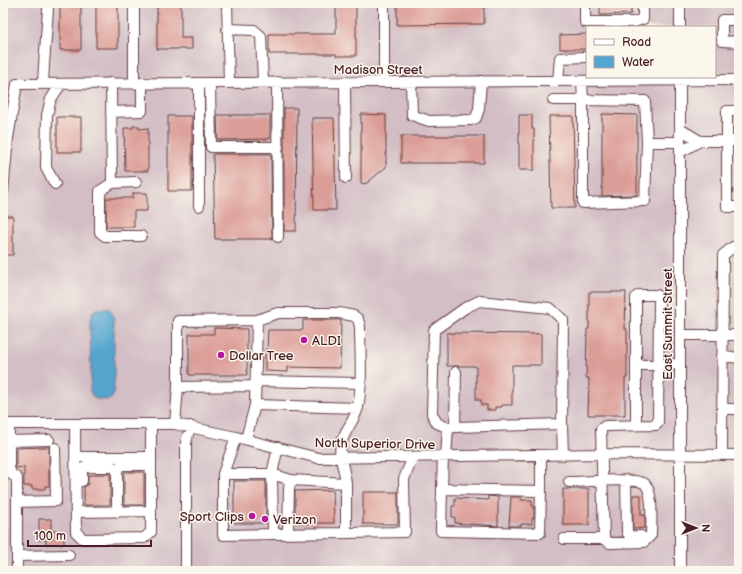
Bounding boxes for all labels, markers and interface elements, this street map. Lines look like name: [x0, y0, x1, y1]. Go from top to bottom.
legend: [586, 26, 716, 78]
text: Road: [622, 35, 651, 50]
text: Water: [622, 55, 654, 70]
street label: Madison Street: [333, 62, 423, 78]
street label: East Summit Street: [660, 268, 676, 380]
place label: ALDI: [312, 333, 341, 349]
marker: ALDI: [299, 335, 309, 345]
place label: Dollar Tree: [229, 348, 294, 364]
marker: Dollar Tree: [216, 350, 226, 360]
street label: North Superior Drive: [315, 435, 436, 453]
north arrow: [676, 508, 716, 548]
place label: Sport Clips: [180, 509, 245, 525]
marker: Sport Clips: [247, 511, 257, 521]
place label: Verizon: [273, 512, 316, 528]
marker: Verizon: [260, 514, 270, 524]
scale bar: [28, 522, 151, 548]
text: N: [699, 524, 712, 532]
text: 100 m: [34, 529, 66, 544]

